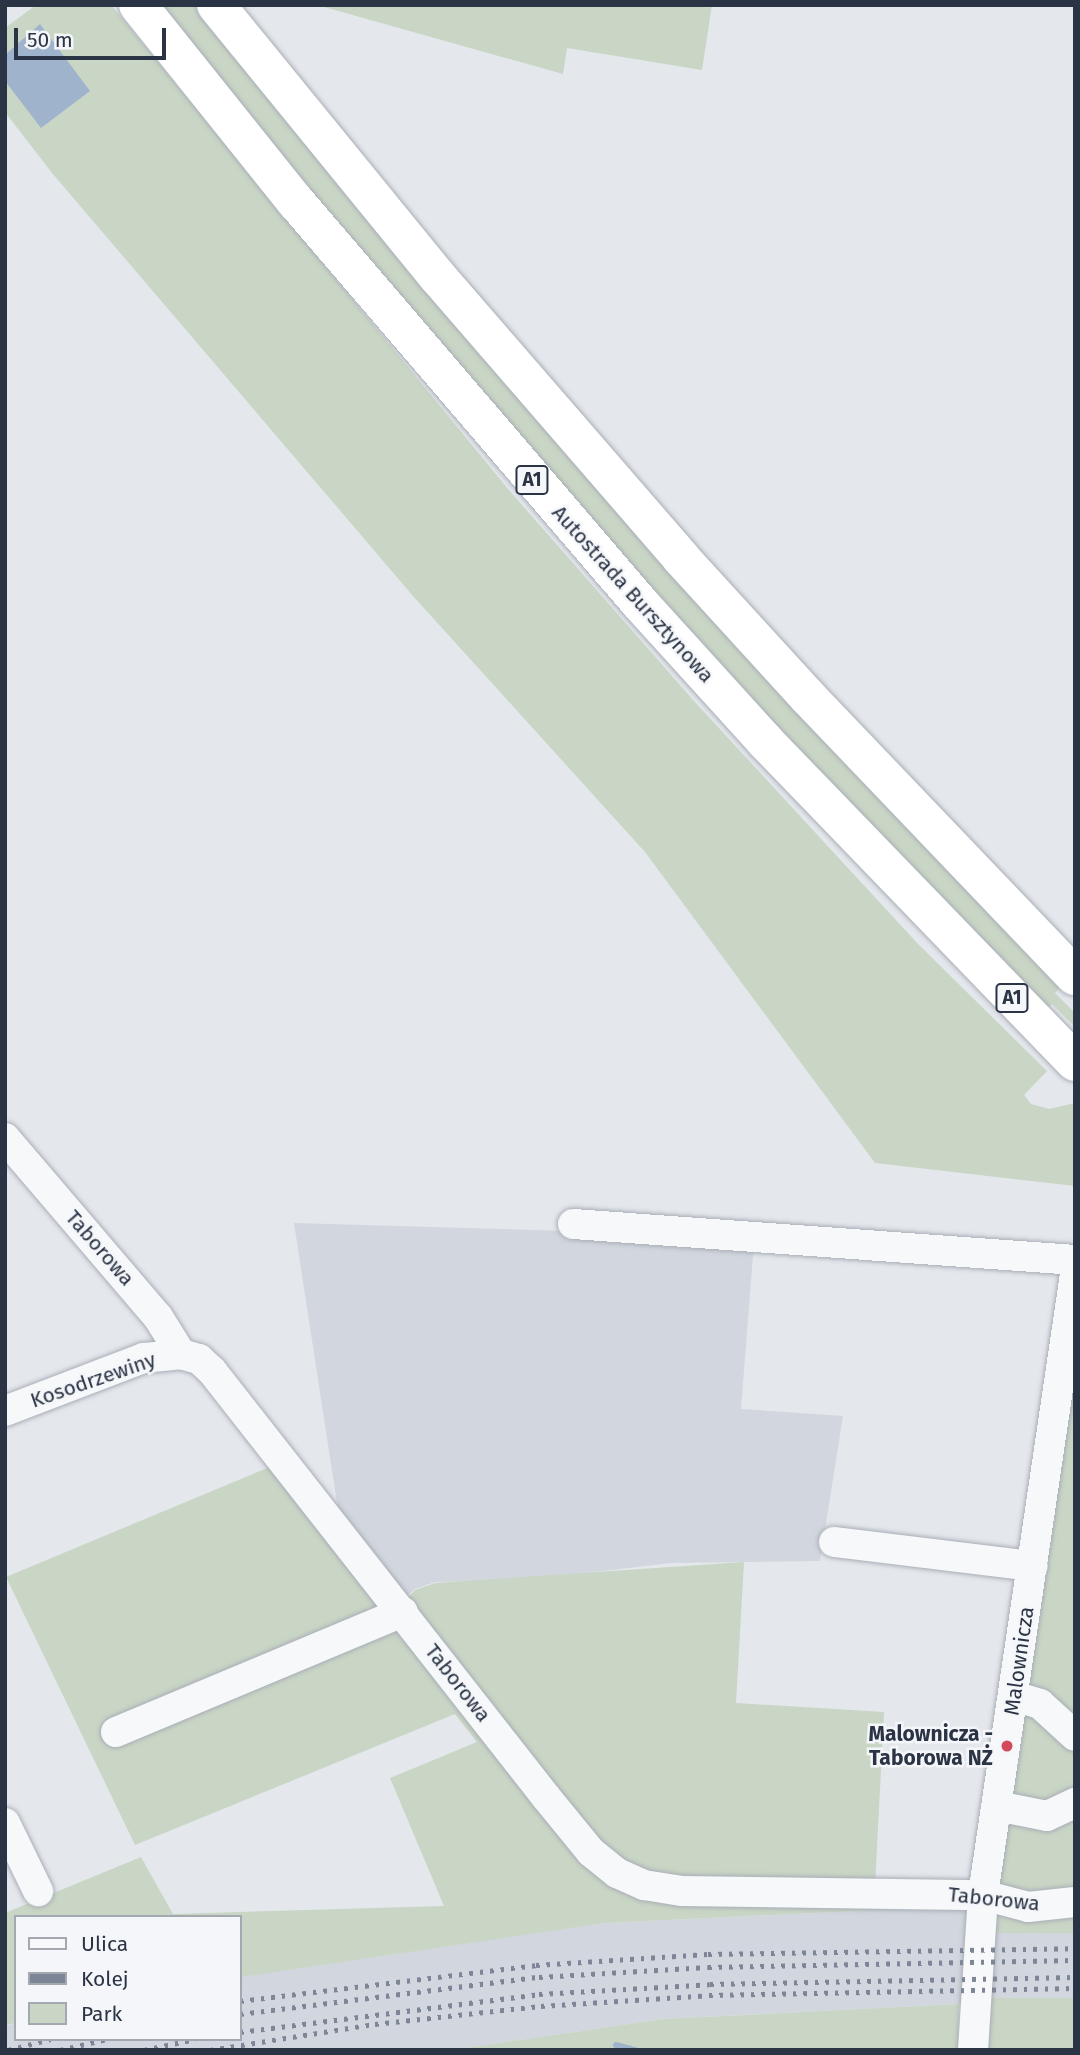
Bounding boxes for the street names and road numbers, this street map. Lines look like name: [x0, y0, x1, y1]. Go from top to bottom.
road number: A1: [514, 464, 550, 495]
street label: Autostrada Bursztynowa: [547, 500, 719, 688]
road number: A1: [995, 982, 1030, 1014]
street label: Taborowa: [60, 1205, 140, 1291]
street label: Kosodrzewiny: [27, 1347, 159, 1413]
street label: Malownicza: [999, 1605, 1039, 1717]
street label: Taborowa: [420, 1639, 496, 1727]
street label: Taborowa: [947, 1882, 1041, 1916]

